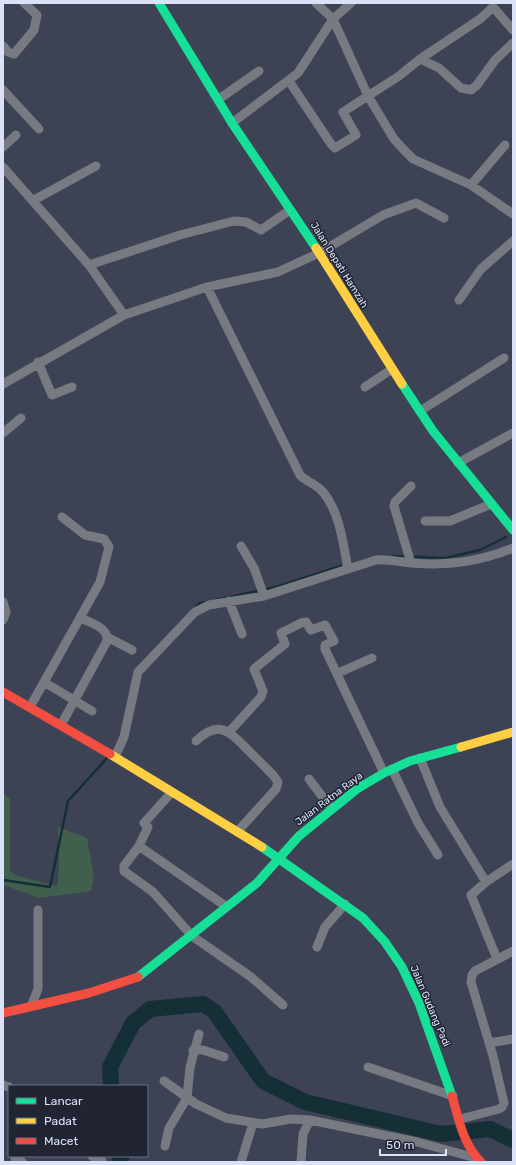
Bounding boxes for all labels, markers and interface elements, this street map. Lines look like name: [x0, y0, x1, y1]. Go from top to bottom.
street label: Jalan Depati Hamzah: [308, 220, 370, 310]
street label: Jalan Ratna Raya: [293, 770, 365, 828]
street label: Jalan Gudang Padi: [407, 963, 453, 1049]
legend: [8, 1085, 148, 1157]
text: Lancar: [44, 1094, 83, 1108]
text: Padat: [44, 1114, 77, 1128]
scale bar: [380, 1131, 446, 1157]
text: Macet: [44, 1134, 78, 1148]
text: 50 m: [386, 1138, 414, 1152]

